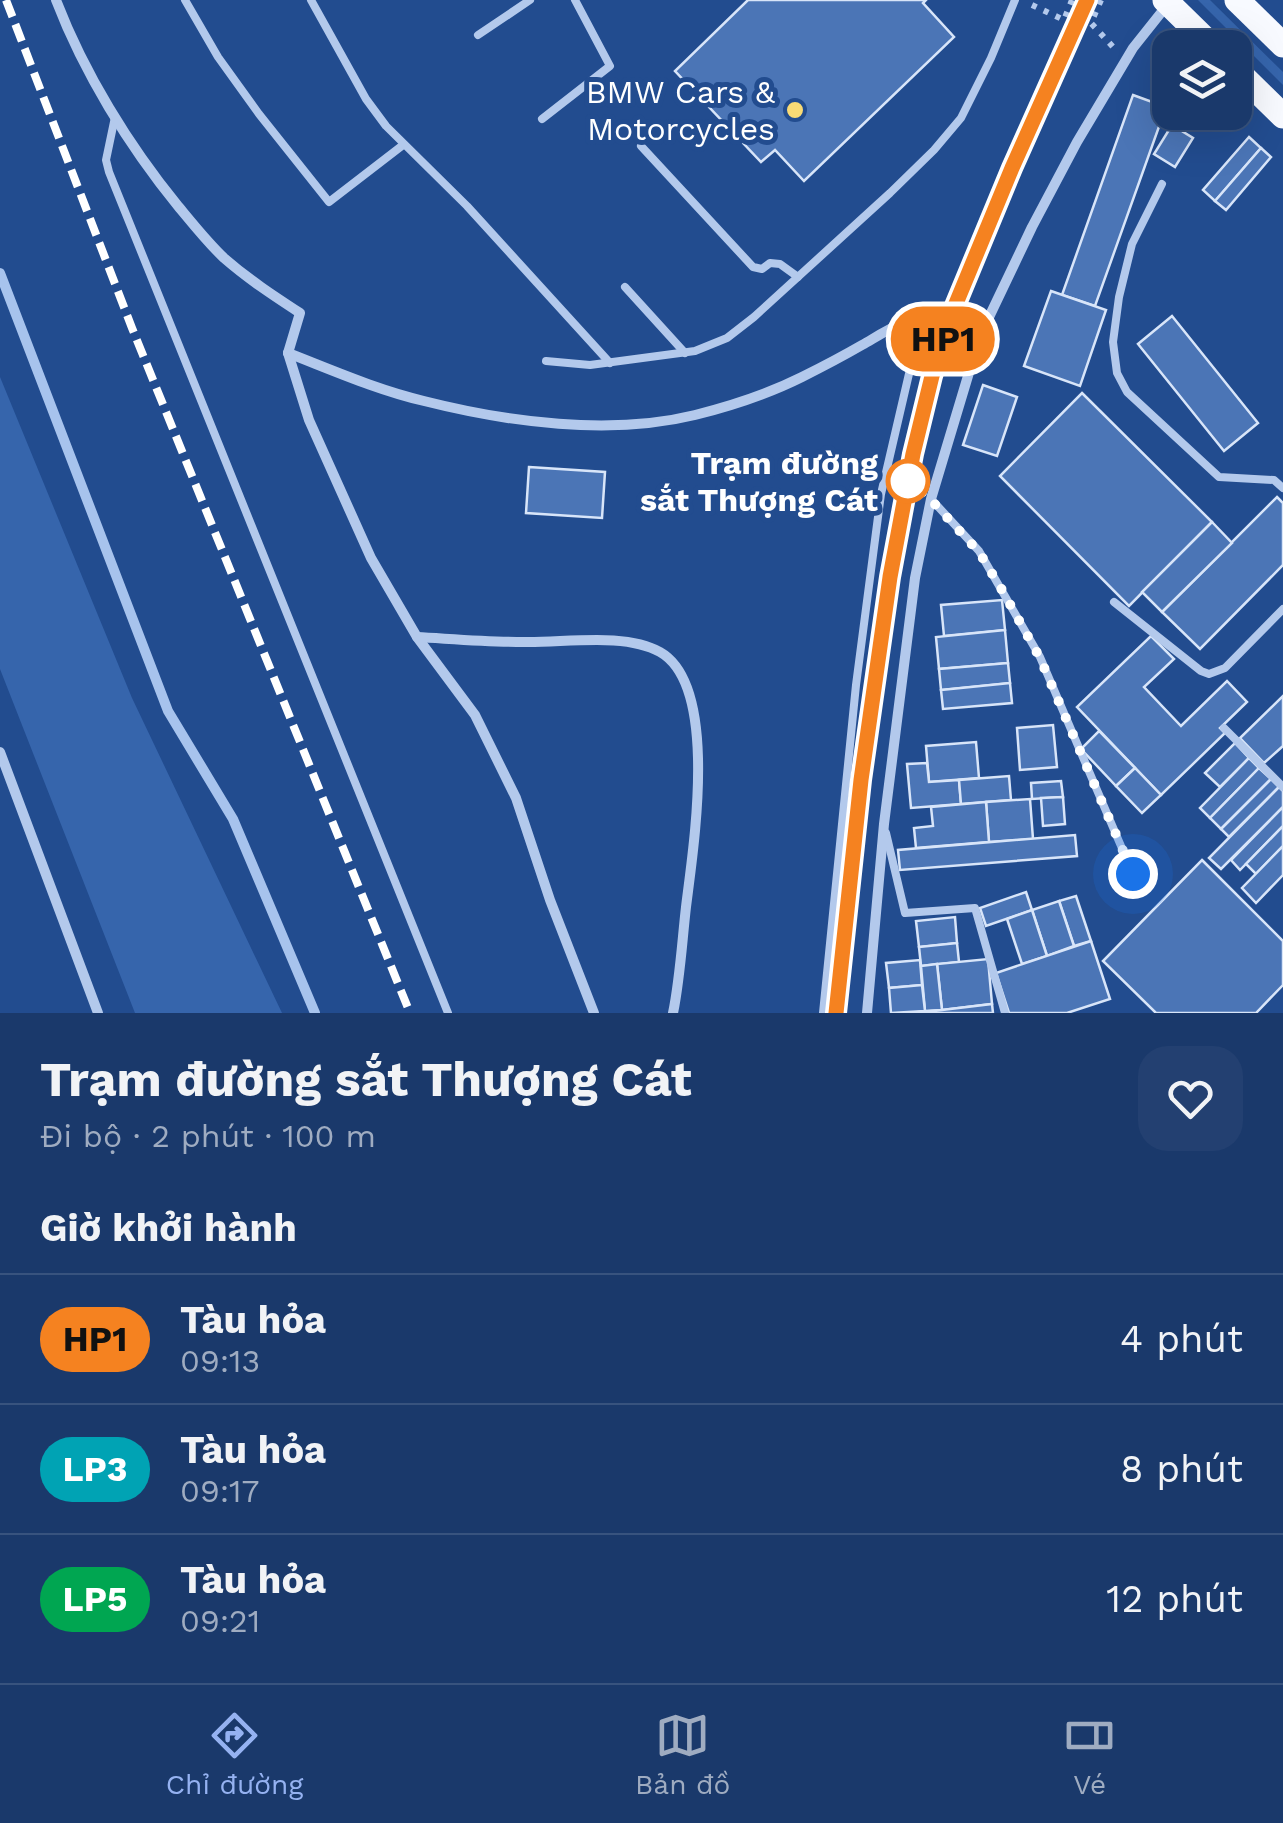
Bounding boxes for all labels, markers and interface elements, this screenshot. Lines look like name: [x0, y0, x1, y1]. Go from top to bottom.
map controls: [1152, 30, 1252, 130]
button: layers: [1152, 30, 1252, 130]
place label: BMW Cars & Motorcycles: [586, 73, 776, 148]
marker: BMW Cars & Motorcycles: [784, 99, 806, 121]
line badge: HP1: [886, 306, 1000, 372]
text: HP1: [911, 318, 975, 360]
place label: Trạm đường sắt Thượng Cát: [640, 444, 878, 519]
marker: Trạm đường sắt Thượng Cát: [887, 460, 929, 502]
your location: [1108, 849, 1158, 899]
button: heart: [1138, 1046, 1243, 1151]
text: Trạm đường sắt Thượng Cát: [40, 1051, 692, 1108]
text: Đi bộ · 2 phút · 100 m: [40, 1117, 376, 1155]
text: Giờ khởi hành: [40, 1206, 297, 1250]
text: Tàu hỏa: [180, 1298, 326, 1342]
text: 4 phút: [1120, 1317, 1243, 1361]
text: HP1: [63, 1318, 127, 1360]
text: 09:13: [180, 1342, 260, 1380]
text: Tàu hỏa: [180, 1428, 326, 1472]
text: 8 phút: [1120, 1447, 1243, 1491]
text: LP3: [62, 1448, 128, 1490]
text: 09:17: [180, 1472, 260, 1510]
text: Tàu hỏa: [180, 1558, 326, 1602]
text: 12 phút: [1106, 1577, 1243, 1621]
text: LP5: [63, 1578, 127, 1620]
text: 09:21: [180, 1602, 260, 1640]
tab: Chỉ đường: [166, 1708, 303, 1801]
tab: Bản đồ: [635, 1708, 730, 1801]
tab: Vé: [1062, 1708, 1117, 1801]

